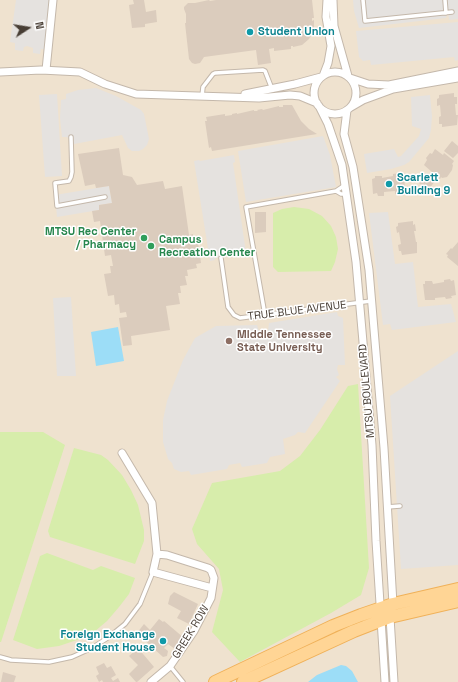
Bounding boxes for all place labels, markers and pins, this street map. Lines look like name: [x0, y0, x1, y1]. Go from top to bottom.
place label: Student Union: [258, 25, 335, 39]
marker: Student Union: [245, 27, 255, 37]
place label: Scarlett Building 9: [397, 171, 450, 197]
marker: Scarlett Building 9: [384, 179, 394, 189]
place label: MTSU Rec Center / Pharmacy: [45, 225, 136, 251]
marker: MTSU Rec Center / Pharmacy: [139, 233, 149, 243]
place label: Campus Recreation Center: [159, 233, 255, 259]
marker: Campus Recreation Center: [146, 241, 156, 251]
place label: Middle Tennessee State University: [237, 328, 332, 354]
marker: Middle Tennessee State University: [224, 336, 234, 346]
place label: Foreign Exchange Student House: [60, 628, 155, 654]
marker: Foreign Exchange Student House: [158, 636, 168, 646]

